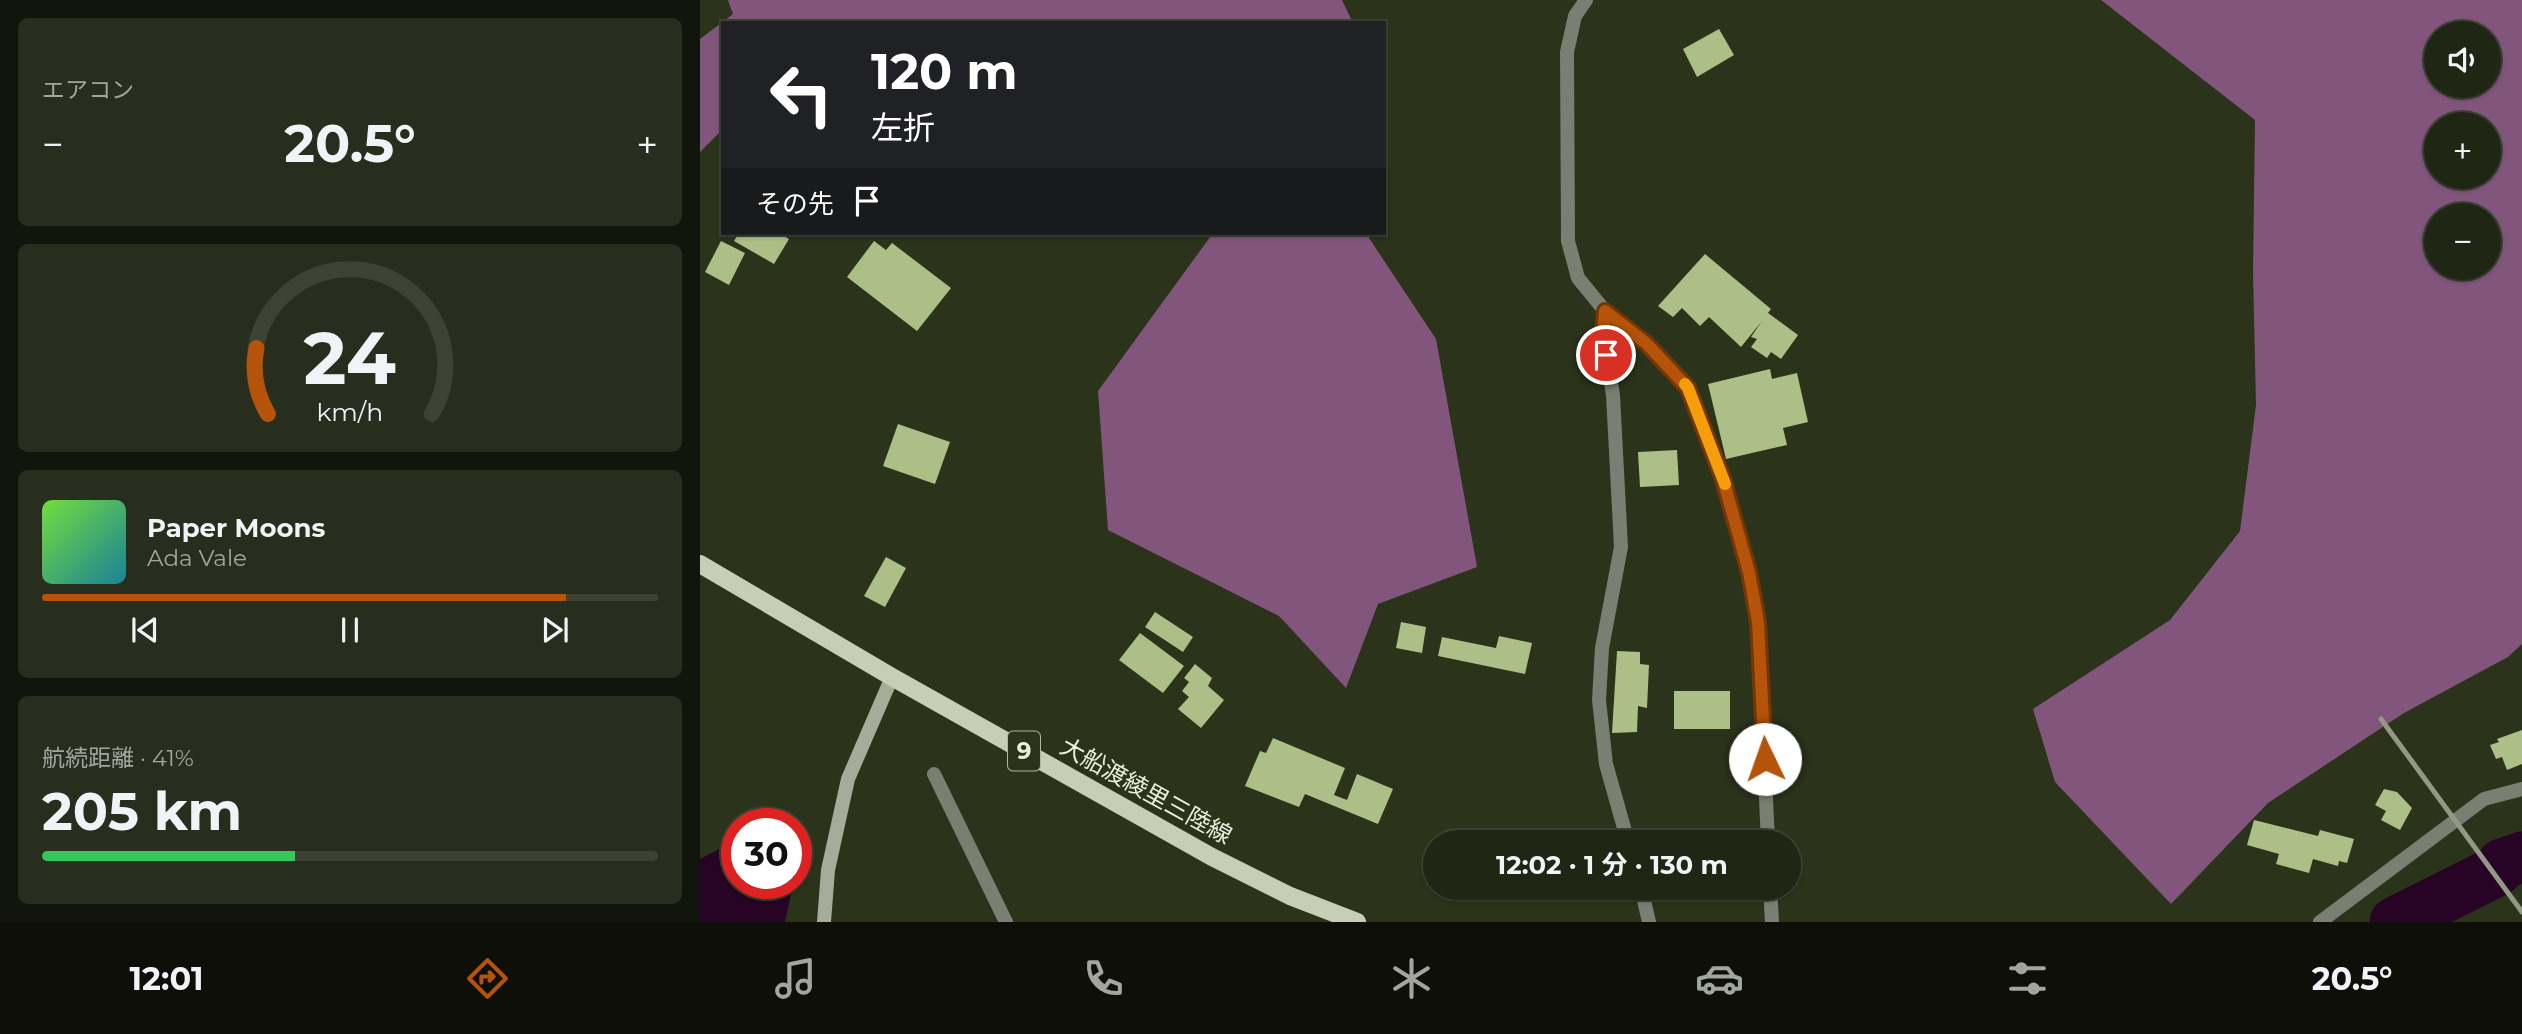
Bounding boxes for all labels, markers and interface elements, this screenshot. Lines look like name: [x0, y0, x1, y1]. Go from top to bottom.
map controls: [2424, 21, 2501, 280]
button: sound: [2424, 21, 2501, 98]
text: 120 m: [871, 42, 1018, 101]
icon: left: [756, 49, 847, 140]
text: エアコン: [42, 76, 134, 104]
text: 左折: [871, 108, 935, 147]
text: 20.5°: [284, 112, 416, 175]
button: +: [2424, 112, 2501, 189]
text: −: [42, 121, 64, 168]
text: +: [636, 121, 658, 168]
icon: arrive: [848, 182, 886, 220]
text: その先: [756, 188, 834, 220]
button: −: [2424, 203, 2501, 280]
text: 24: [304, 314, 396, 402]
pin: [1576, 325, 1636, 385]
icon: arrive: [1587, 336, 1625, 374]
text: km/h: [317, 397, 383, 427]
text: Paper Moons: [147, 512, 325, 544]
text: Ada Vale: [147, 544, 247, 572]
icon: previous: [126, 611, 164, 649]
icon: pause: [331, 611, 369, 649]
icon: next: [536, 611, 574, 649]
position arrow: [1728, 722, 1802, 796]
street label: 大船渡綾里三陸線: [1055, 731, 1237, 850]
road number: 9: [1008, 732, 1040, 771]
text: 航続距離 · 41%: [42, 744, 194, 772]
text: 205 km: [42, 780, 242, 843]
speed limit sign: 30: [721, 808, 812, 899]
text: 12:02 · 1 分 · 130 m: [1496, 849, 1728, 881]
icon: directions: [463, 954, 512, 1003]
icon: music: [771, 954, 820, 1003]
icon: phone: [1079, 954, 1128, 1003]
icon: climate: [1387, 954, 1436, 1003]
icon: car: [1695, 954, 1744, 1003]
icon: filters: [2003, 954, 2052, 1003]
text: 12:01: [130, 959, 204, 998]
text: 20.5°: [2312, 959, 2392, 998]

